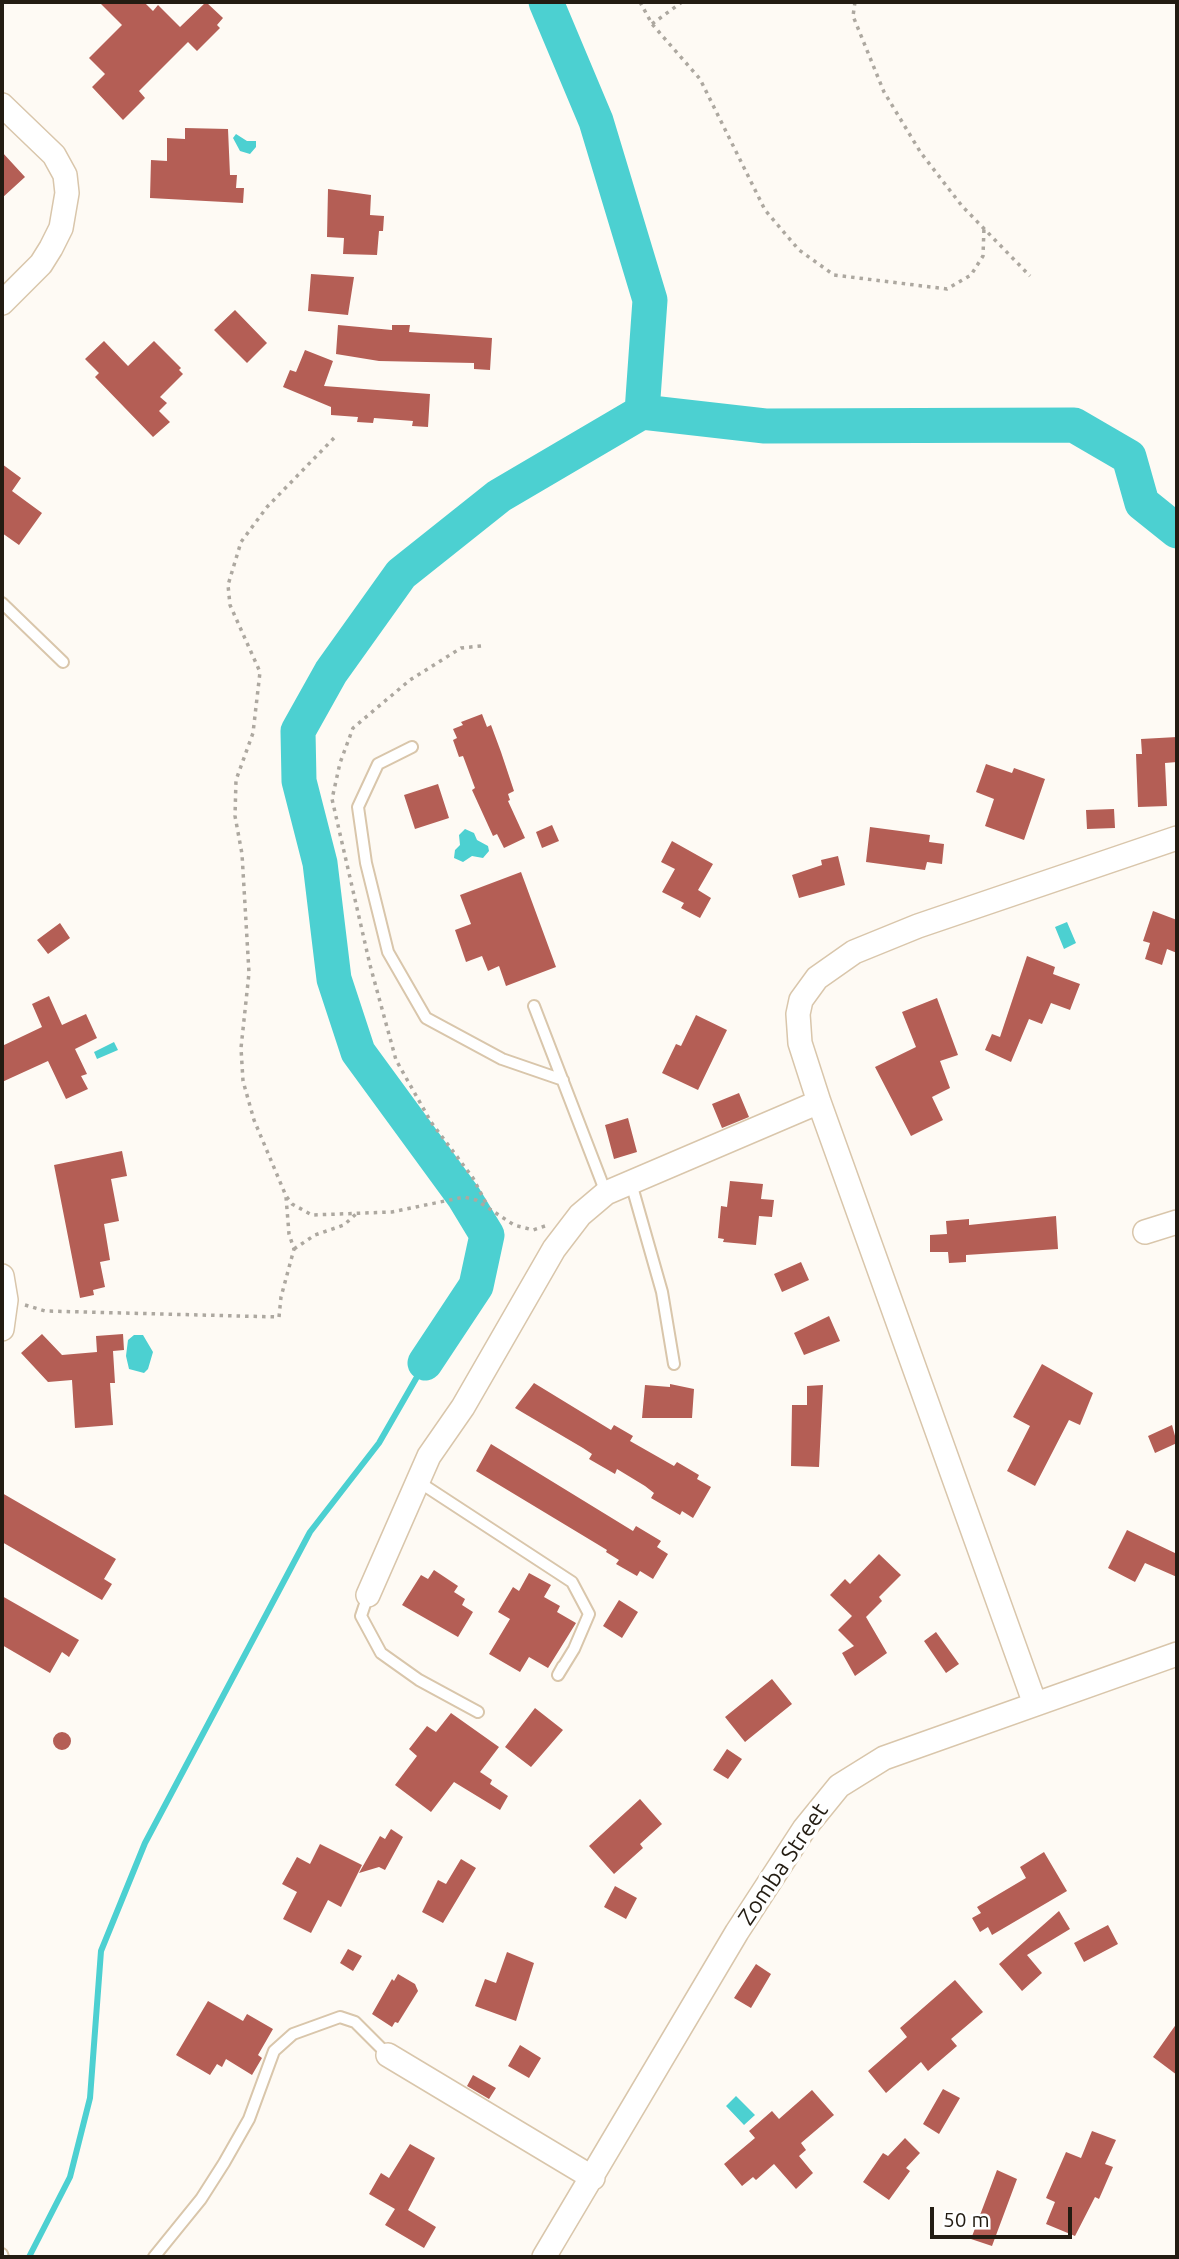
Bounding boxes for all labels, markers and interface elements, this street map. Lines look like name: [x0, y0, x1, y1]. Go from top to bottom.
street label: Zomba Street: [732, 1798, 834, 1930]
scale bar: [934, 2192, 1076, 2236]
text: 50 m: [943, 2207, 990, 2231]

